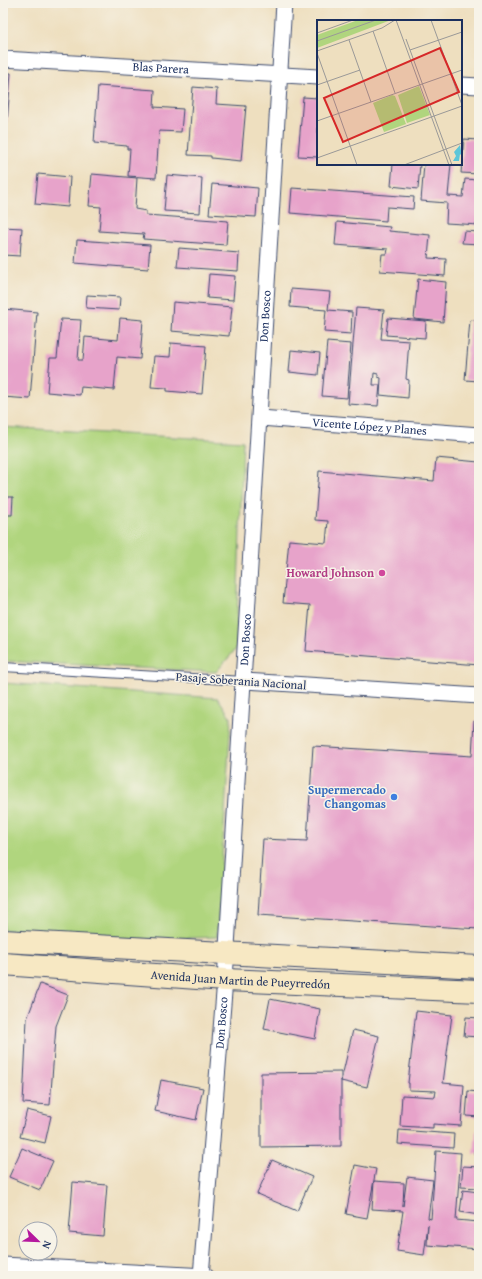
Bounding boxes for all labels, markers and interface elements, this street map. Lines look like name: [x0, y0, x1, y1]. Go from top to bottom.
inset map: [317, 20, 462, 165]
street label: Blas Parera: [132, 57, 190, 78]
street label: Don Bosco: [255, 290, 275, 343]
street label: Vicente López y Planes: [312, 413, 428, 439]
place label: Howard Johnson: [287, 564, 374, 581]
marker: Howard Johnson: [377, 568, 387, 578]
street label: Don Bosco: [235, 613, 255, 666]
street label: Pasaje Soberania Nacional: [175, 667, 308, 694]
place label: Supermercado Changomas: [308, 781, 387, 812]
marker: Supermercado Changomas: [389, 792, 399, 802]
street label: Avenida Juan Martin de Pueyrredón: [150, 966, 331, 993]
street label: Don Bosco: [210, 996, 232, 1049]
north arrow: [18, 1221, 58, 1261]
text: N: [38, 1238, 56, 1252]

